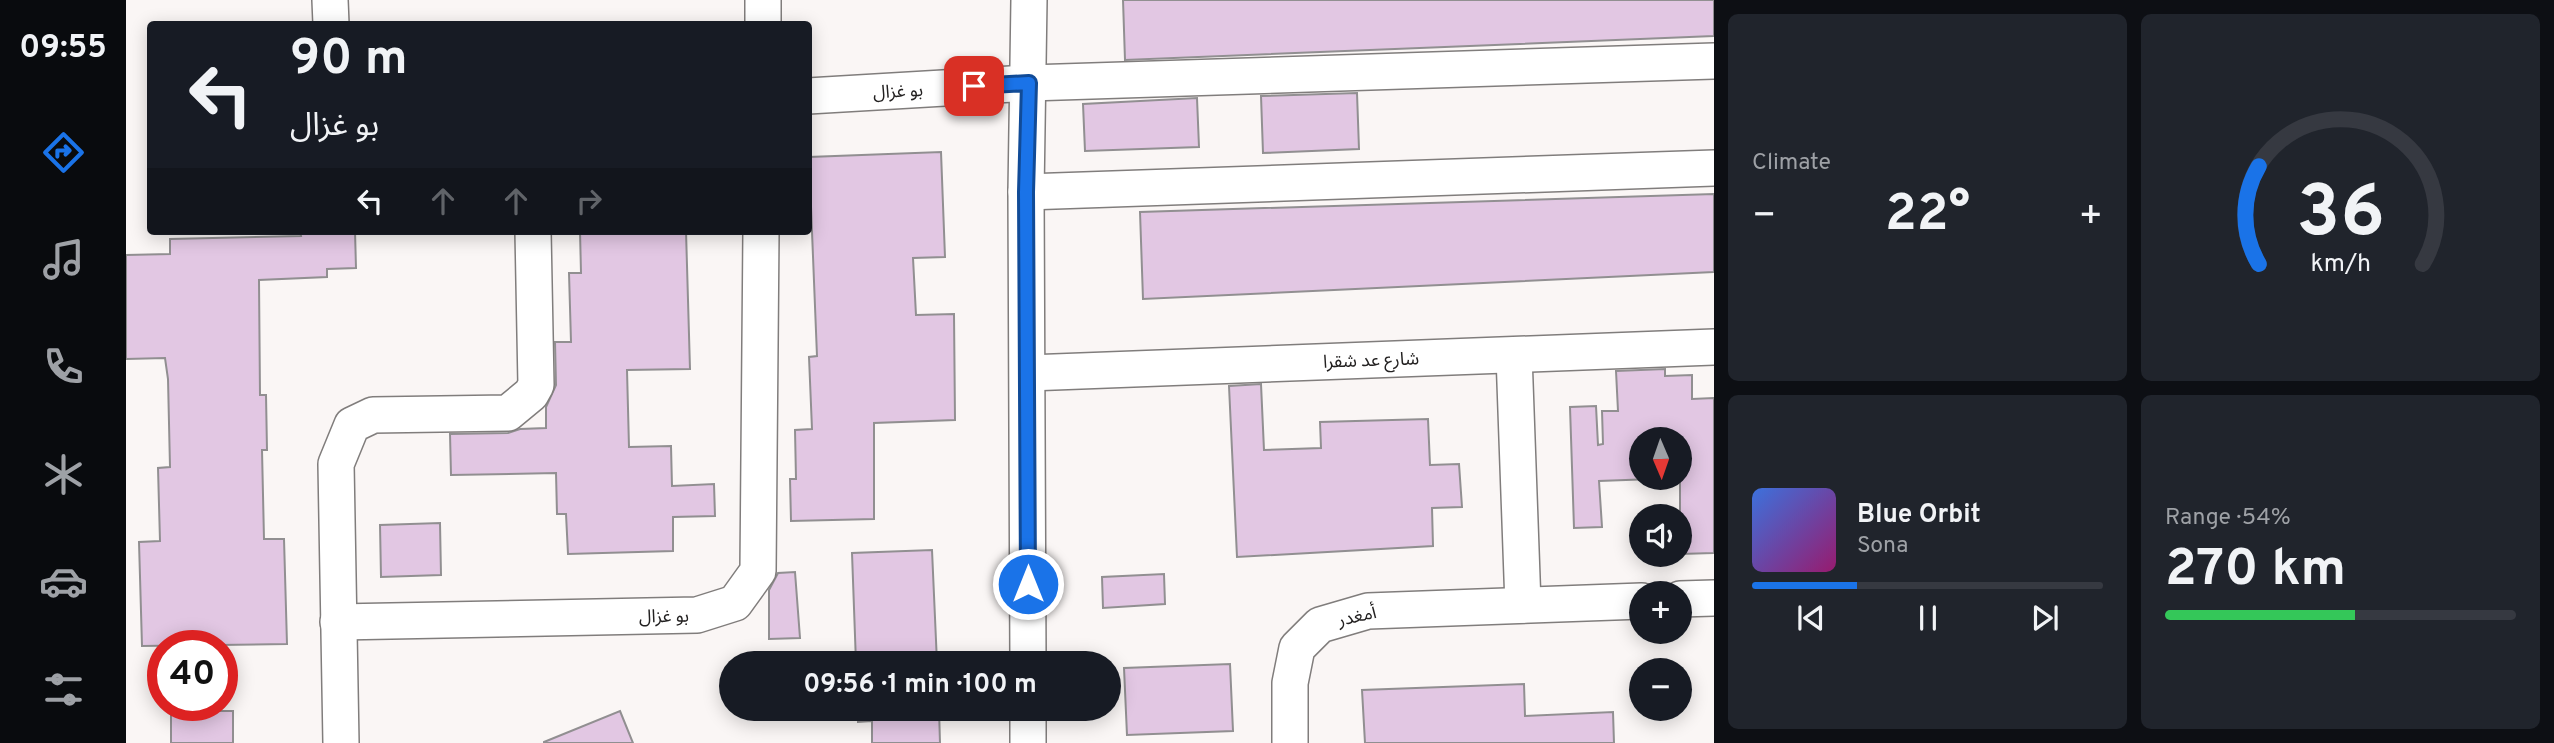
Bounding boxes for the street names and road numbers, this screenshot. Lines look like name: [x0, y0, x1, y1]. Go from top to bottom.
street label: بو غزال: [872, 80, 924, 105]
street label: شارع عد شقرا: [1323, 348, 1420, 376]
street label: أمغدر: [1334, 601, 1379, 633]
street label: بو غزال: [639, 606, 689, 629]

